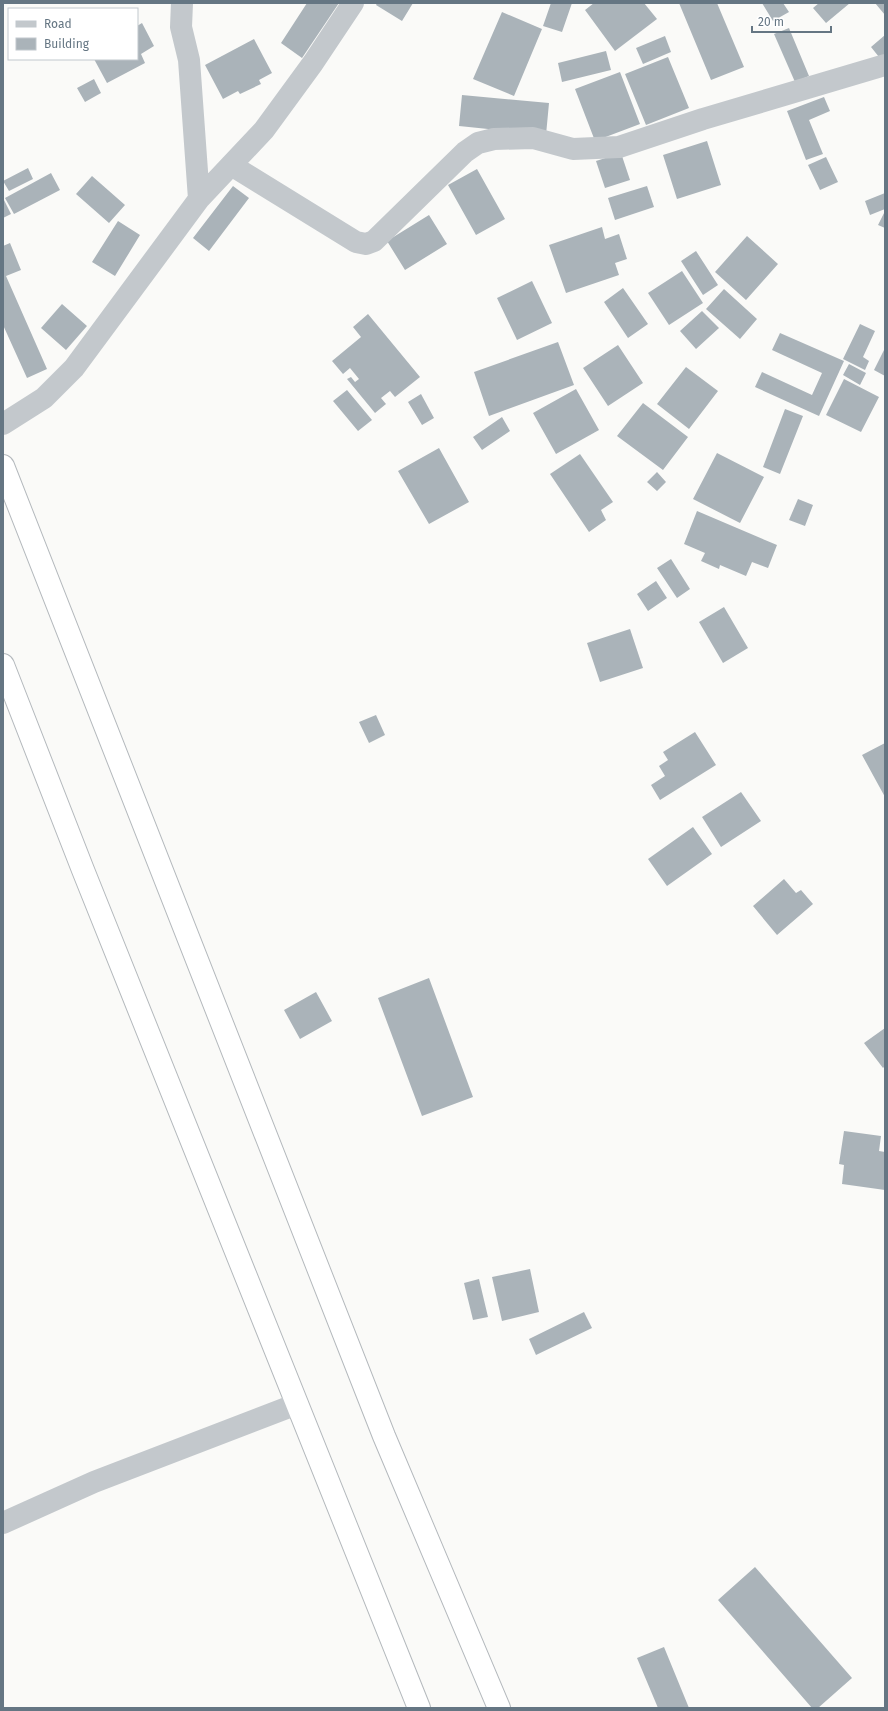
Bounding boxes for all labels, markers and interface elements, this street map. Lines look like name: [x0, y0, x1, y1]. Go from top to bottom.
legend: [8, 8, 138, 60]
scale bar: [752, 8, 831, 34]
text: 20 m: [758, 15, 784, 29]
text: Road: [44, 17, 72, 31]
text: Building: [44, 37, 90, 51]

